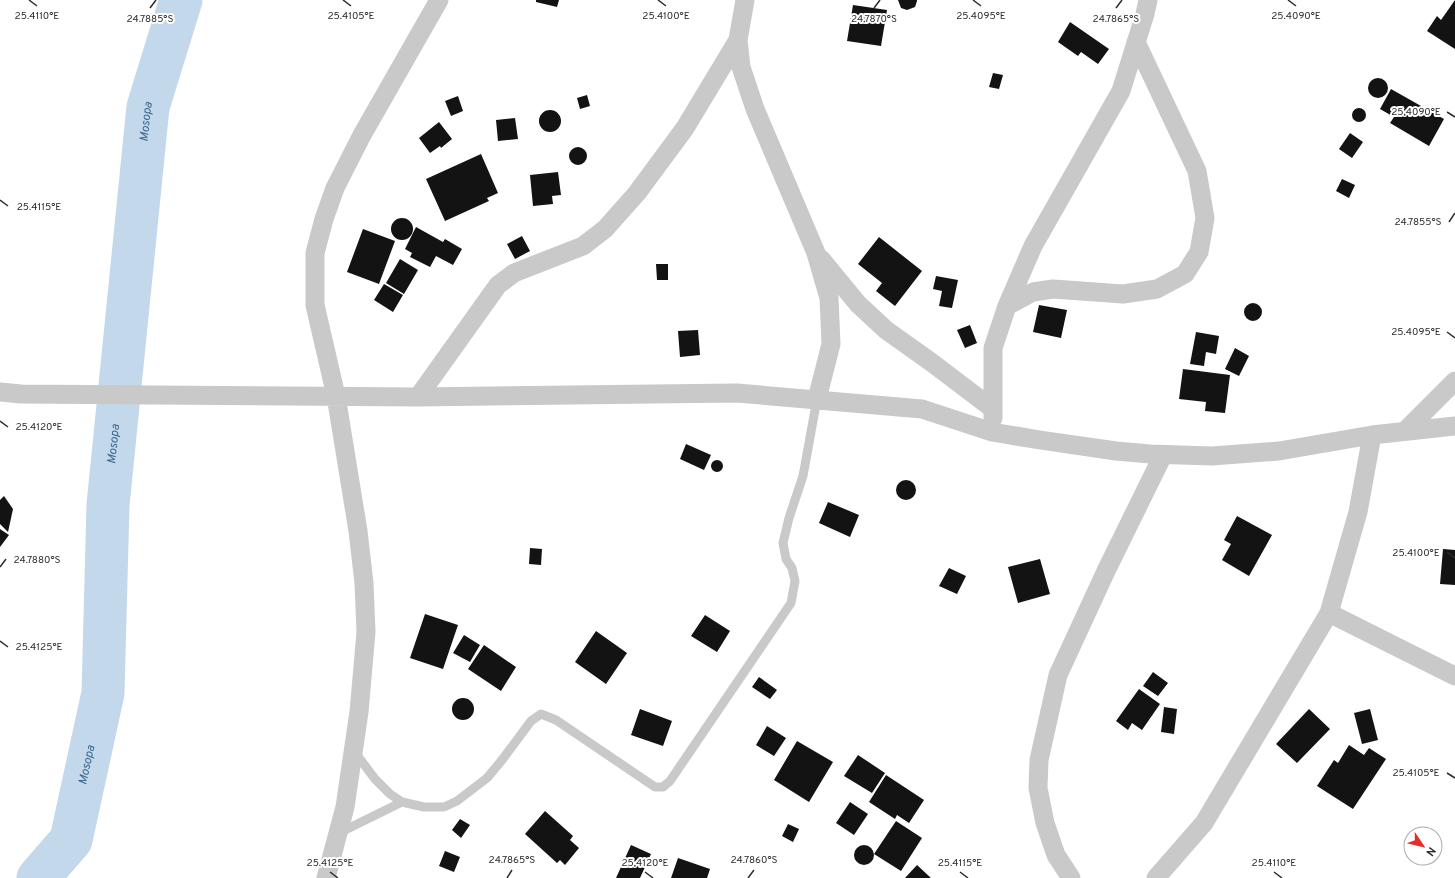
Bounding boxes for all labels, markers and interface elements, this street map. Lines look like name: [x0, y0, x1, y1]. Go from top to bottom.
text: 25.4110°E: [15, 10, 59, 23]
text: 25.4105°E: [327, 10, 375, 23]
text: 25.4100°E: [642, 10, 690, 23]
text: 25.4095°E: [956, 10, 1006, 23]
text: 25.4090°E: [1271, 10, 1321, 23]
text: 24.7885°S: [127, 13, 173, 26]
text: 24.7870°S: [851, 13, 897, 26]
text: 24.7865°S: [1093, 13, 1139, 26]
water label: Mosopa: [137, 99, 157, 142]
text: 25.4090°E: [1391, 106, 1441, 119]
text: 25.4115°E: [17, 201, 61, 214]
text: 24.7855°S: [1395, 216, 1442, 229]
text: 25.4095°E: [1391, 326, 1441, 339]
text: 25.4120°E: [15, 421, 63, 434]
water label: Mosopa: [104, 423, 124, 465]
text: 25.4100°E: [1392, 547, 1440, 560]
text: 24.7880°S: [13, 554, 61, 567]
text: 25.4125°E: [16, 641, 62, 654]
water label: Mosopa: [75, 743, 100, 786]
text: 25.4105°E: [1392, 767, 1440, 780]
north arrow: [1403, 826, 1443, 866]
text: N: [1422, 844, 1438, 858]
text: 24.7865°S: [489, 854, 535, 867]
text: 24.7860°S: [731, 854, 777, 867]
text: 25.4125°E: [307, 857, 353, 870]
text: 25.4120°E: [621, 857, 669, 870]
text: 25.4115°E: [938, 857, 982, 870]
text: 25.4110°E: [1252, 857, 1296, 870]

